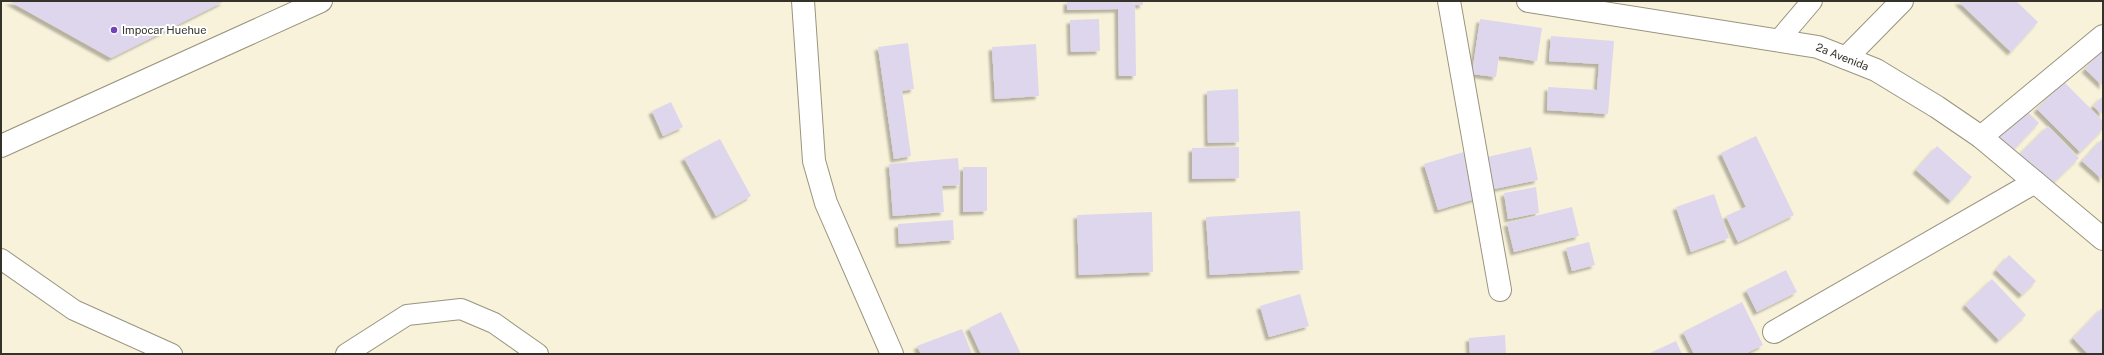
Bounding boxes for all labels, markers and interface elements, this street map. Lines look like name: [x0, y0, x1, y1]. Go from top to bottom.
place label: Impocar Huehue: [122, 24, 206, 36]
marker: Impocar Huehue: [109, 25, 119, 35]
street label: 2a Avenida: [1814, 41, 1871, 73]

